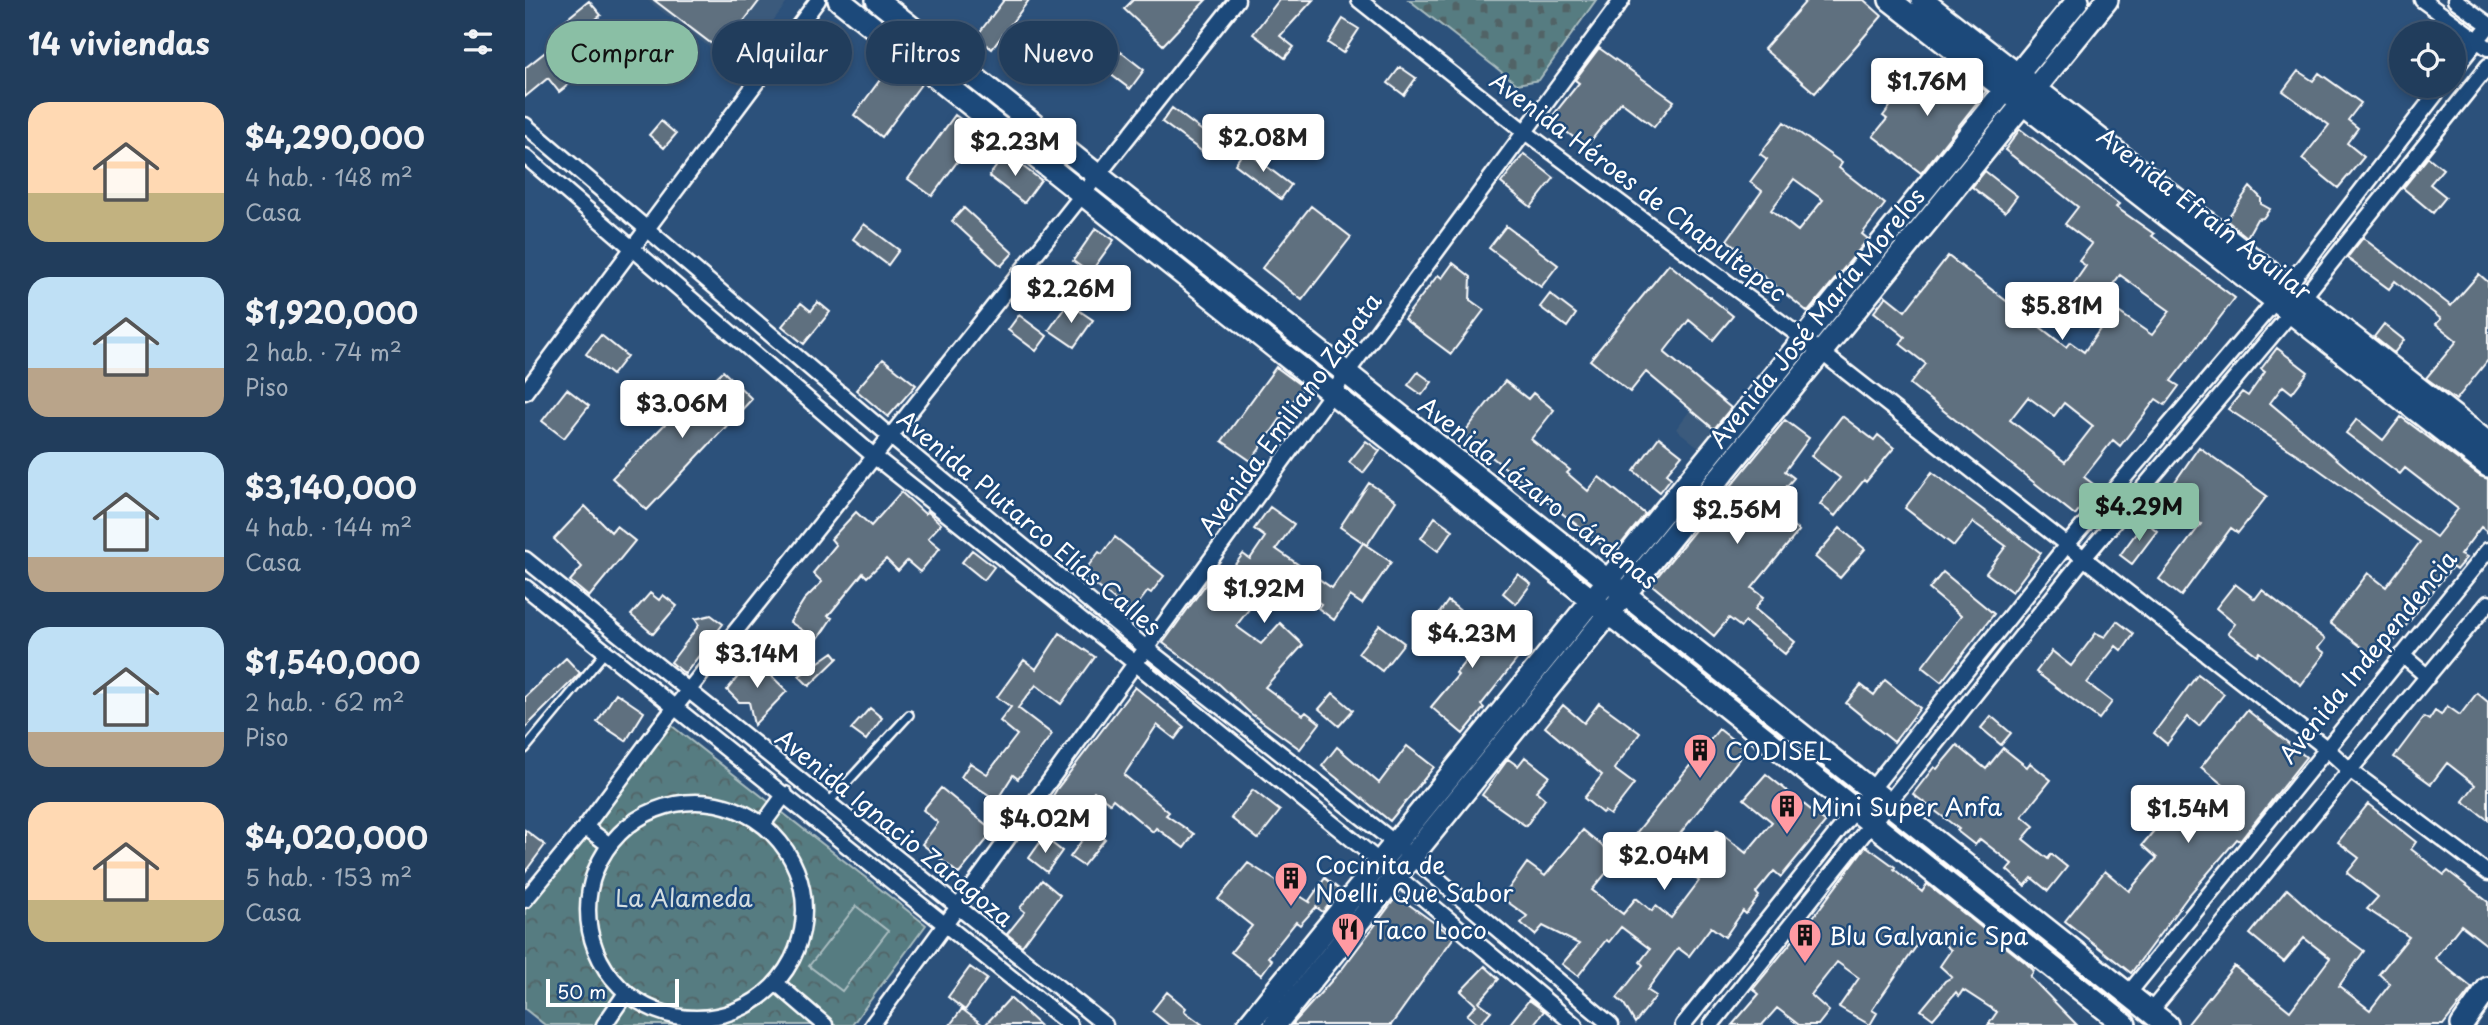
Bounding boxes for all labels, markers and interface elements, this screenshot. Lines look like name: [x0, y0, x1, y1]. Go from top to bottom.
text: 14 viviendas: [28, 20, 210, 65]
chip: Comprar: [546, 21, 698, 84]
chip: Alquilar: [712, 21, 852, 84]
chip: Filtros: [866, 21, 985, 84]
chip: Nuevo: [999, 21, 1118, 84]
map controls: [2389, 21, 2466, 98]
button: locate: [2389, 21, 2466, 98]
icon: filters: [459, 23, 497, 61]
pin: $1.76M: [1870, 58, 1984, 118]
street label: Avenida Héroes de Chapultepec: [1483, 62, 1795, 310]
text: $1.76M: [1887, 63, 1967, 98]
text: $4,290,000: [245, 114, 425, 159]
pin: $2.08M: [1206, 114, 1320, 174]
pin: $2.23M: [958, 118, 1072, 178]
street label: Avenida Efraín Aguilar: [2090, 118, 2321, 309]
text: $2.08M: [1218, 119, 1308, 154]
text: $2.23M: [970, 123, 1060, 158]
icon: home: [84, 130, 168, 214]
text: 4 hab. · 148 m²: [245, 159, 413, 194]
street label: Avenida José María Morelos: [1699, 179, 1933, 455]
text: Casa: [245, 194, 301, 229]
pin: $2.26M: [1014, 266, 1128, 325]
text: $2.26M: [1027, 270, 1115, 305]
pin: $5.81M: [2005, 282, 2119, 342]
street label: Avenida Emiliano Zapata: [1189, 284, 1389, 542]
text: $5.81M: [2021, 287, 2103, 322]
text: $1,920,000: [245, 289, 418, 334]
icon: home: [84, 305, 168, 389]
text: 2 hab. · 74 m²: [245, 334, 402, 369]
text: Piso: [245, 369, 289, 404]
pin: $3.06M: [625, 380, 739, 440]
text: $3.06M: [636, 385, 728, 420]
street label: Avenida Lázaro Cárdenas: [1412, 387, 1666, 597]
street label: Avenida Plutarco Elías Calles: [890, 401, 1170, 643]
text: $3,140,000: [245, 464, 417, 509]
icon: home: [84, 480, 168, 564]
pin: $4.29M: [2082, 484, 2196, 543]
pin: $2.56M: [1680, 486, 1794, 546]
text: $4.29M: [2095, 488, 2183, 523]
text: $2.56M: [1692, 491, 1782, 526]
text: 4 hab. · 144 m²: [245, 509, 412, 544]
street label: Avenida Independencia: [2269, 541, 2465, 771]
text: Casa: [245, 544, 301, 579]
pin: $1.92M: [1207, 566, 1321, 625]
text: $1.92M: [1223, 570, 1305, 605]
pin: $4.23M: [1415, 610, 1529, 670]
text: $4.23M: [1428, 615, 1516, 650]
pin: $3.14M: [700, 630, 814, 690]
text: $3.14M: [715, 635, 799, 670]
text: $1,540,000: [245, 639, 420, 684]
icon: home: [84, 655, 168, 739]
text: 2 hab. · 62 m²: [245, 684, 405, 719]
text: Piso: [245, 719, 289, 754]
street label: Avenida Ignacio Zaragoza: [768, 719, 1022, 935]
building icon: CODISEL: [1681, 731, 1719, 780]
place label: CODISEL: [1725, 732, 1832, 768]
pin: $1.54M: [2131, 786, 2245, 845]
building icon: Mini Super Anfa: [1768, 787, 1806, 836]
place label: Mini Super Anfa: [1811, 788, 2002, 824]
text: $1.54M: [2147, 790, 2229, 825]
pin: $4.02M: [988, 796, 1102, 855]
text: $4.02M: [1000, 800, 1090, 835]
text: $4,020,000: [245, 814, 428, 859]
icon: home: [84, 830, 168, 914]
pin: $2.04M: [1607, 832, 1721, 892]
text: $2.04M: [1619, 837, 1709, 872]
place label: Cocinita de Noelli. Que Sabor: [1315, 846, 1514, 910]
text: 5 hab. · 153 m²: [245, 859, 412, 894]
building icon: Cocinita de Noelli. Que Sabor: [1272, 859, 1310, 908]
park label: La Alameda: [615, 879, 753, 915]
text: Casa: [245, 894, 301, 929]
restaurant icon: Taco Loco: [1329, 910, 1367, 959]
place label: Taco Loco: [1373, 911, 1487, 947]
building icon: Blu Galvanic Spa: [1786, 916, 1824, 965]
place label: Blu Galvanic Spa: [1829, 917, 2029, 953]
scale bar: [546, 976, 679, 1008]
text: 50 m: [557, 977, 606, 1005]

